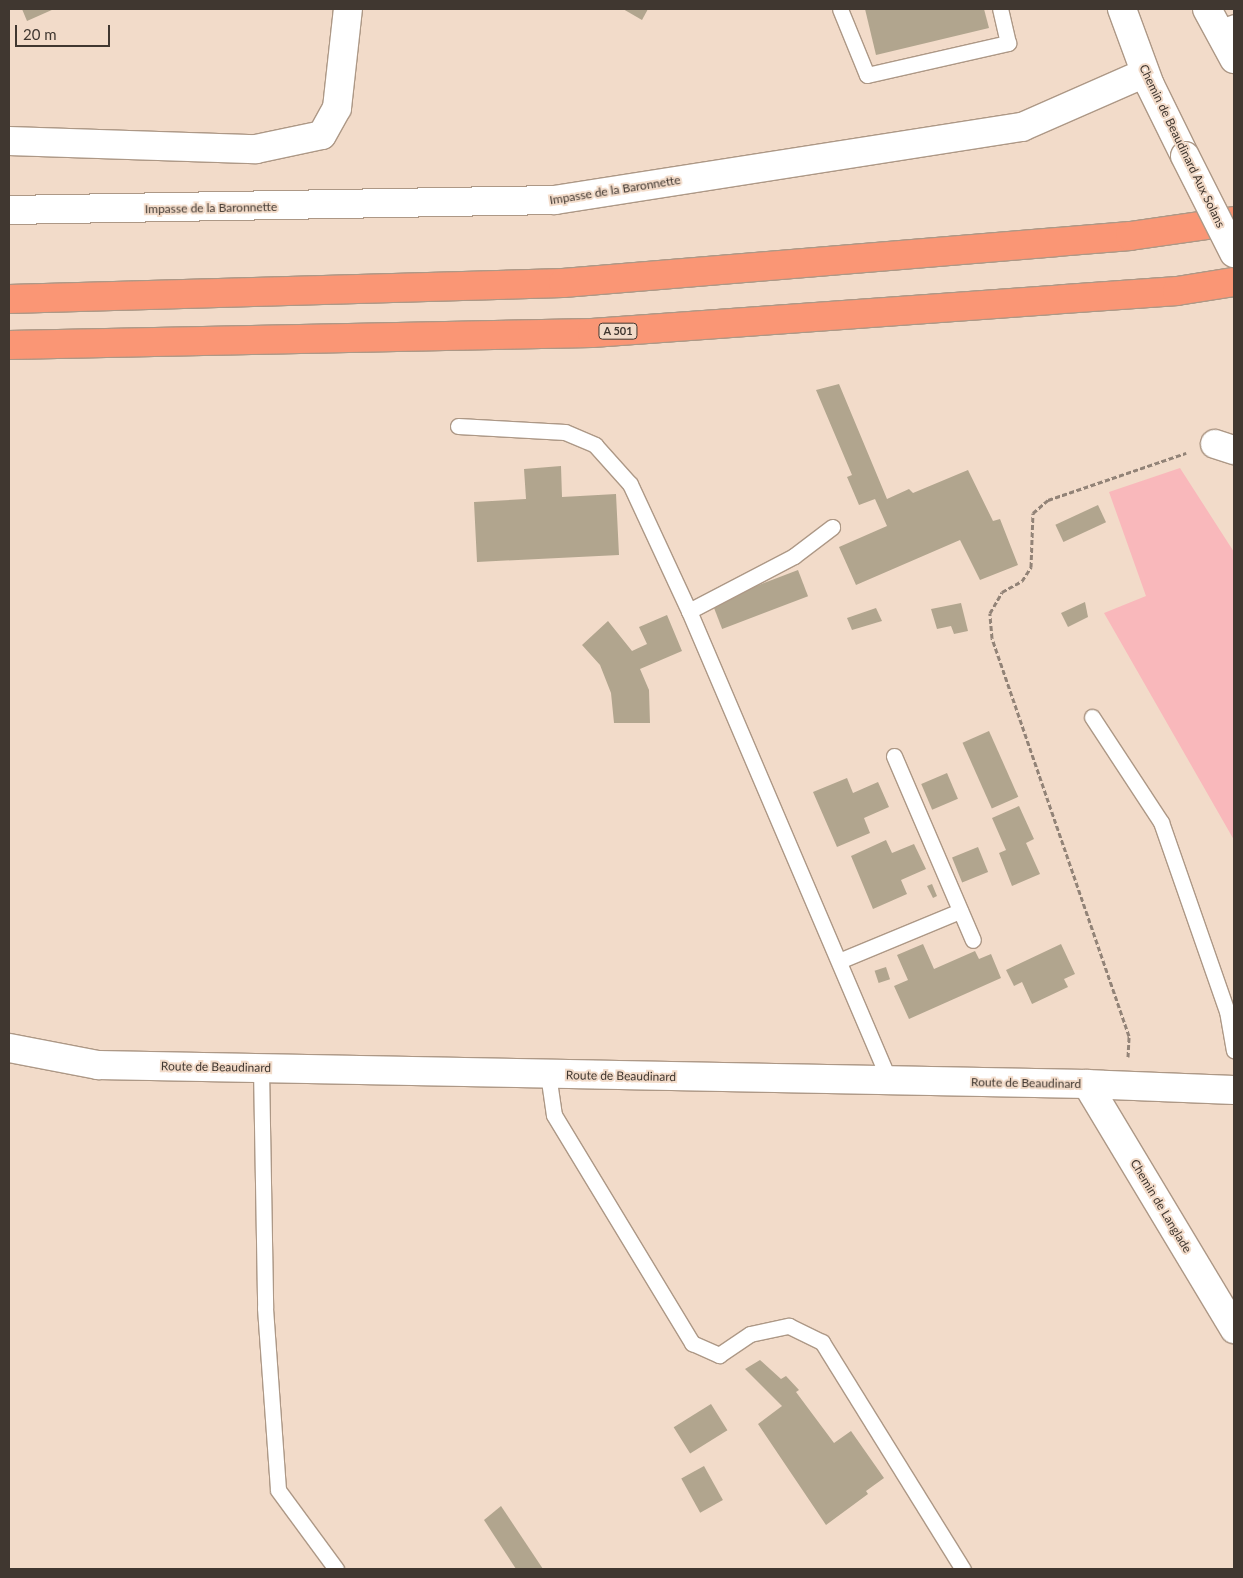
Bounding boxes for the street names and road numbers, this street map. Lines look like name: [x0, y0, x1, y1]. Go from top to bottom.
street label: Chemin de Beaudinard Aux Solans: [1136, 62, 1228, 230]
street label: Impasse de la Baronnette: [549, 173, 681, 207]
street label: Impasse de la Baronnette: [145, 200, 277, 216]
road number: A 501: [598, 322, 638, 340]
street label: Route de Beaudinard: [161, 1059, 271, 1075]
street label: Route de Beaudinard: [566, 1068, 676, 1084]
street label: Route de Beaudinard: [971, 1075, 1081, 1091]
street label: Chemin de Langlade: [1127, 1157, 1195, 1255]

